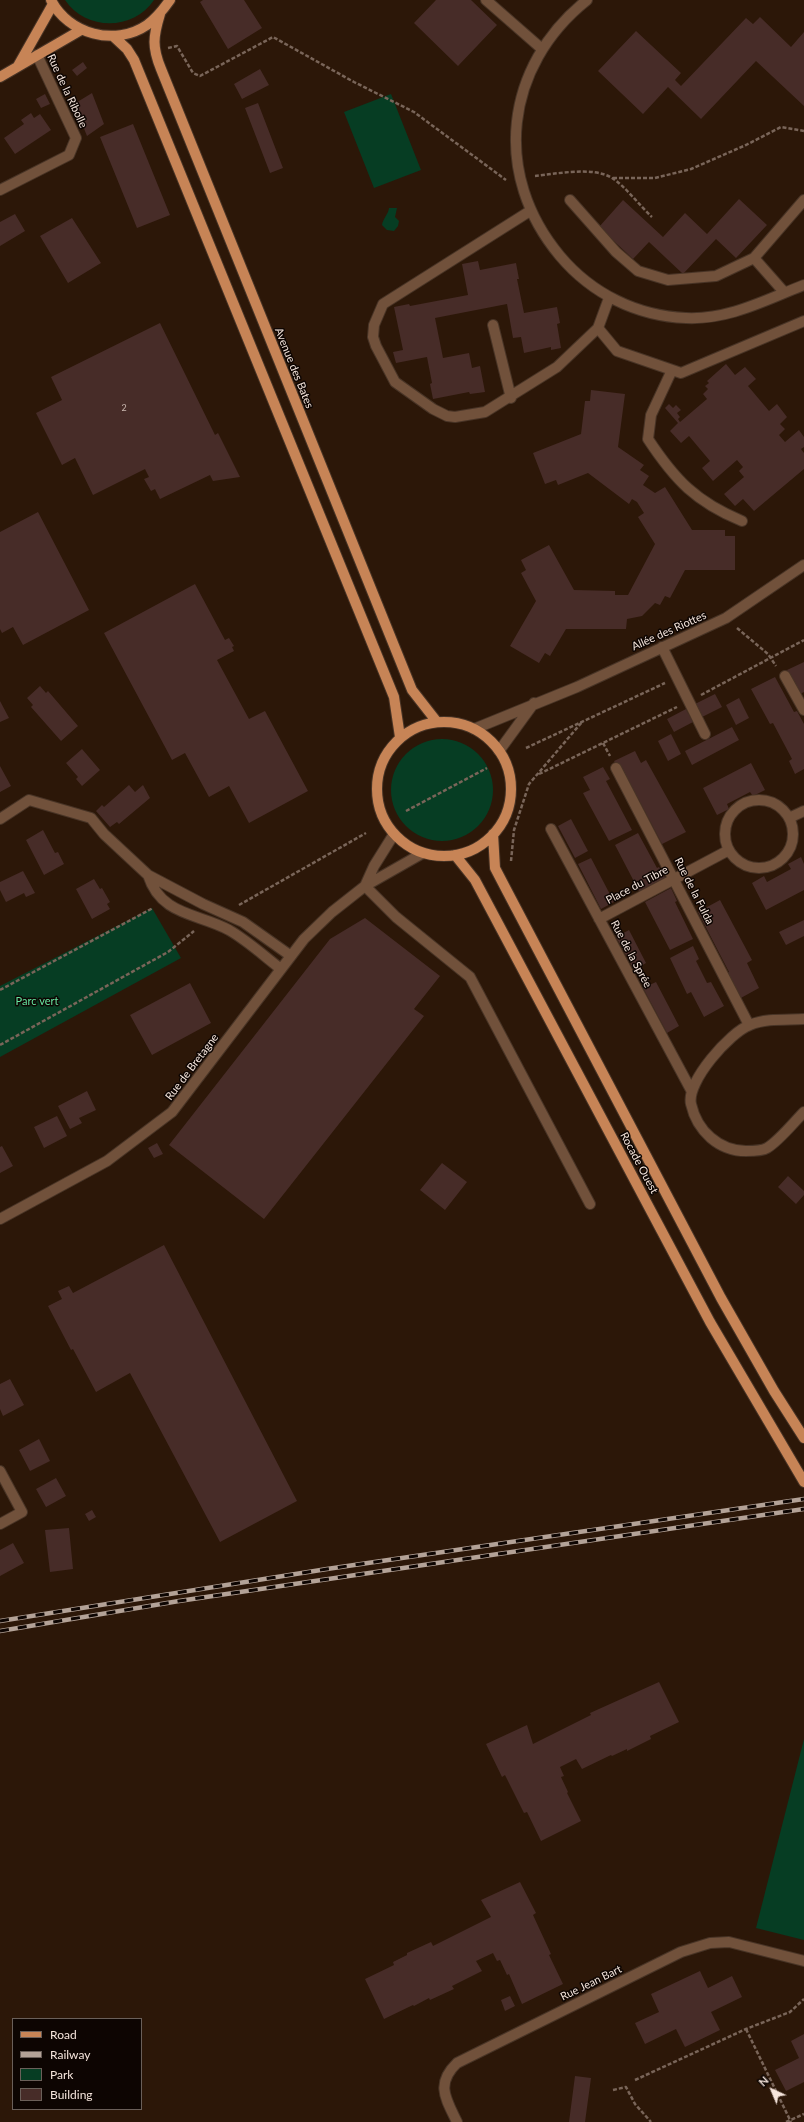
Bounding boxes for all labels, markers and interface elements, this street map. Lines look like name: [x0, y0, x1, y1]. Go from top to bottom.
street label: Rue de la Ribolle: [44, 52, 90, 130]
street label: Avenue des Bates: [272, 326, 316, 410]
house number: 2: [121, 403, 127, 413]
street label: Allée des Riottes: [630, 609, 708, 653]
street label: Rue de la Fulda: [671, 855, 717, 927]
street label: Place du Tibre: [604, 863, 670, 907]
street label: Rue de la Sprée: [608, 918, 654, 990]
park label: Parc vert: [15, 994, 59, 1008]
street label: Rue de Bretagne: [163, 1031, 221, 1103]
street label: Rocade Ouest: [617, 1130, 661, 1196]
street label: Rue Jean Bart: [558, 1962, 624, 2004]
legend: [12, 2018, 142, 2110]
text: Road: [50, 2027, 77, 2042]
text: Railway: [50, 2047, 90, 2062]
text: Park: [50, 2067, 73, 2082]
north arrow: [752, 2070, 792, 2110]
text: N: [756, 2073, 771, 2089]
text: Building: [50, 2087, 93, 2102]

